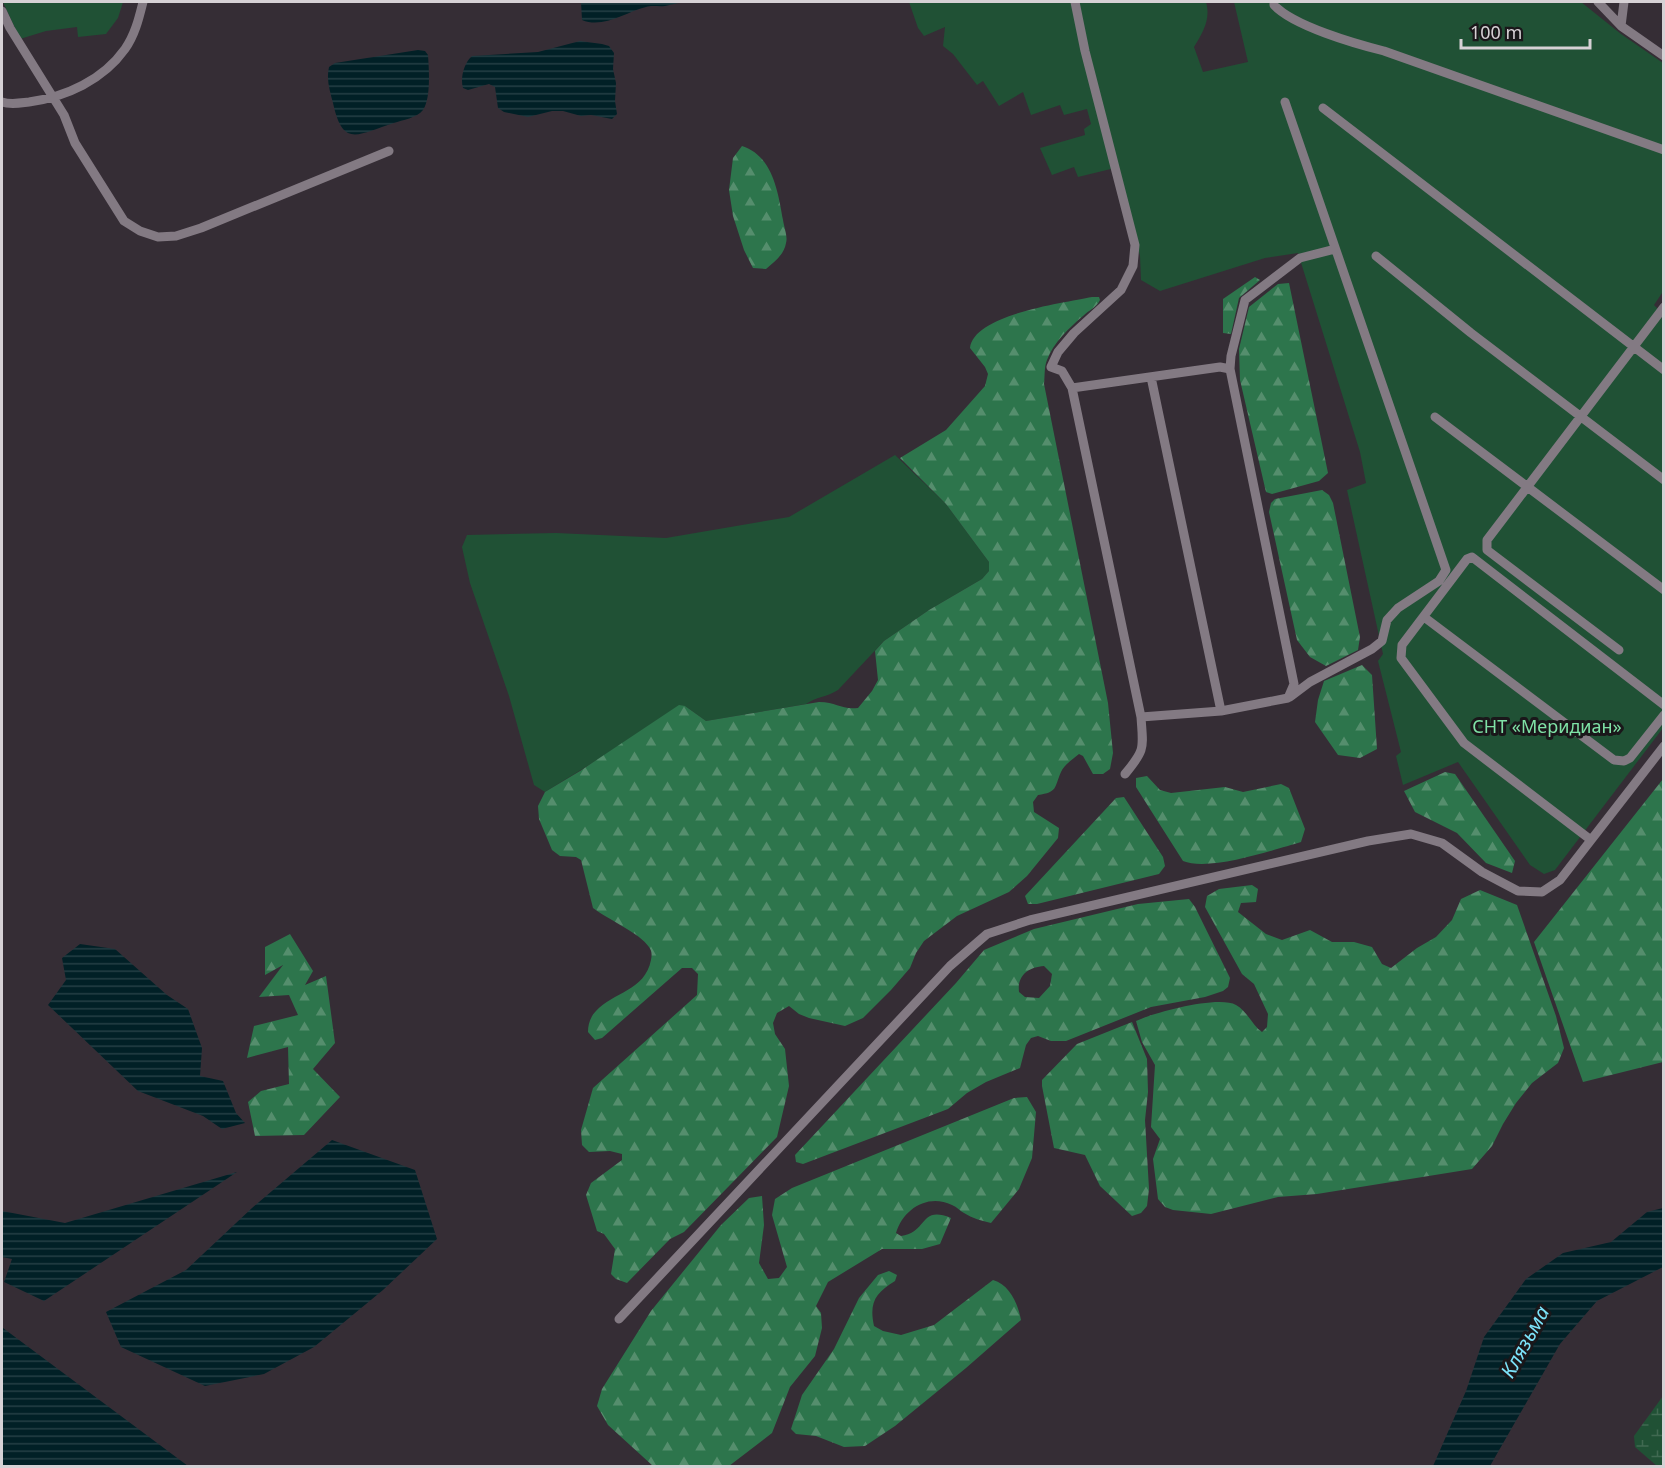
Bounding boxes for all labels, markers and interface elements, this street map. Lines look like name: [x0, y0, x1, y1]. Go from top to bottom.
scale bar: [1461, 12, 1590, 50]
text: 100 m: [1470, 20, 1522, 44]
park label: СНТ «Меридиан»: [1472, 714, 1622, 738]
water label: Клязьма: [1494, 1301, 1555, 1383]

